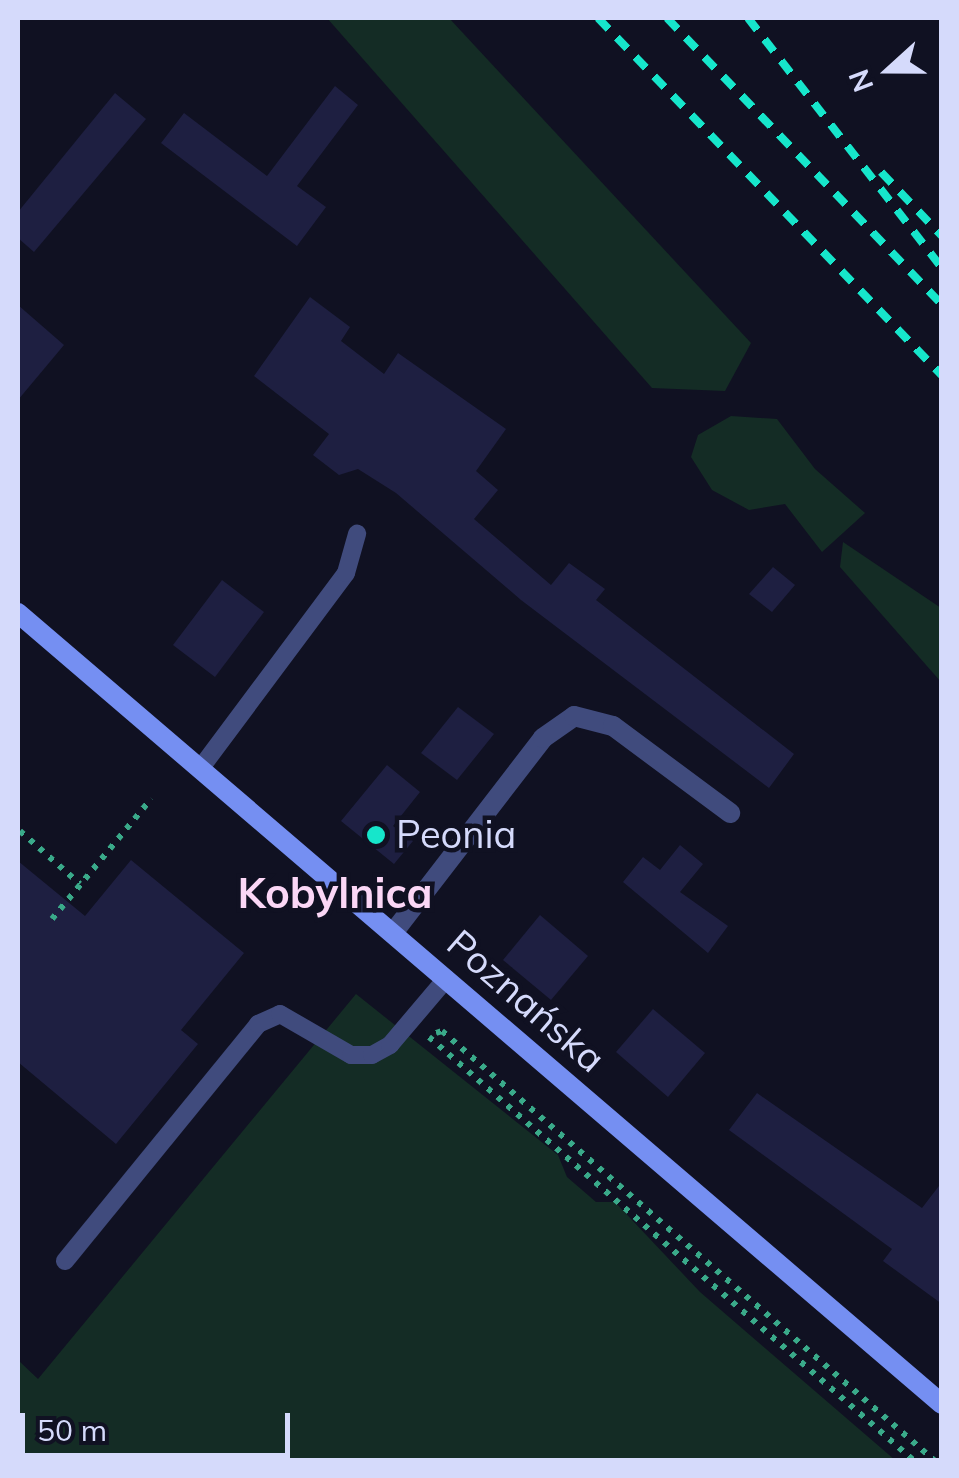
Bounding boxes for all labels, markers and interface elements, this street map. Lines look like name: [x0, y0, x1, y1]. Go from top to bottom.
north arrow: [839, 20, 939, 120]
text: N: [840, 65, 881, 97]
place label: Peonia: [396, 812, 516, 858]
marker: Peonia: [365, 824, 387, 846]
district label: Kobylnica: [237, 868, 433, 918]
street label: Poznańska: [438, 920, 614, 1082]
scale bar: [25, 1393, 295, 1455]
text: 50 m: [37, 1411, 107, 1449]

